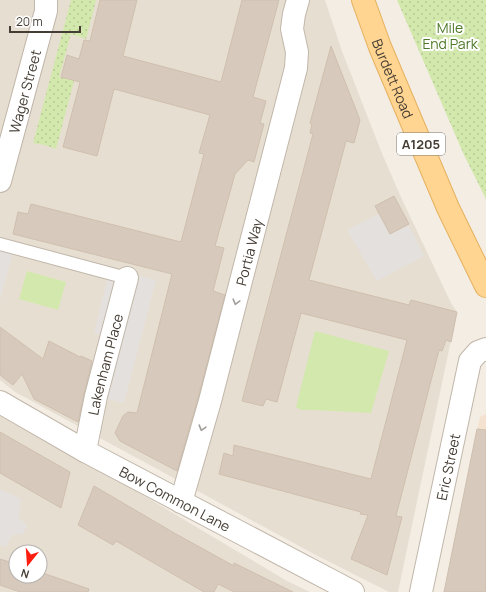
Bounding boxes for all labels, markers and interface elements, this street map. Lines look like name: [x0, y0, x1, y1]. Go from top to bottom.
scale bar: [10, 8, 80, 34]
text: 20 m: [16, 13, 43, 30]
park label: Mile End Park: [422, 18, 479, 53]
street label: Burdett Road: [368, 36, 418, 121]
street label: Wager Street: [4, 47, 45, 135]
road number: A1205: [397, 133, 445, 155]
street label: Portia Way: [231, 216, 266, 287]
one-way arrow: [232, 299, 240, 305]
street label: Lakenham Place: [83, 311, 127, 417]
one-way arrow: [199, 425, 207, 431]
street label: Eric Street: [431, 431, 464, 502]
street label: Bow Common Lane: [116, 461, 234, 535]
north arrow: [8, 544, 48, 584]
text: N: [19, 566, 31, 582]

